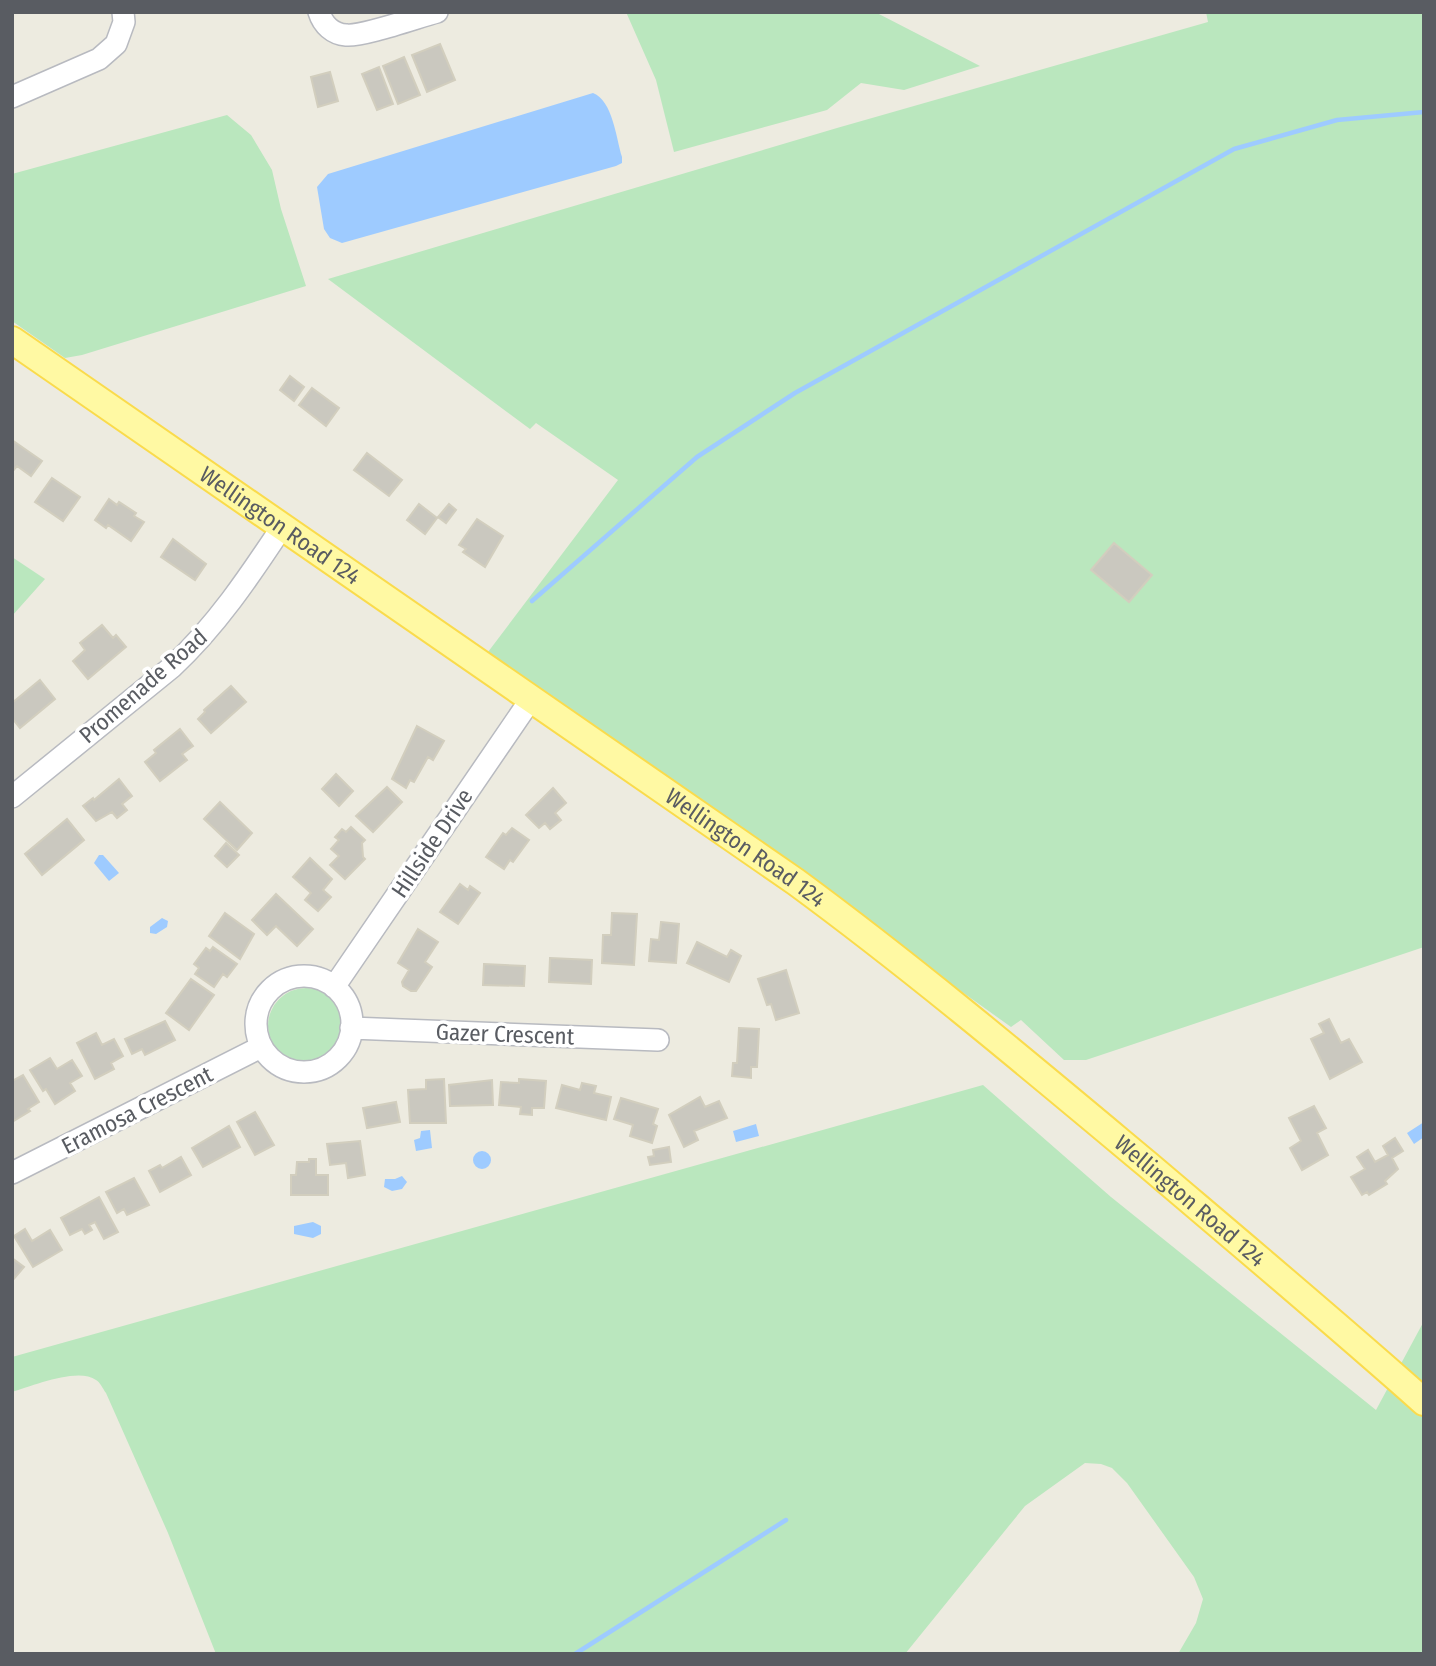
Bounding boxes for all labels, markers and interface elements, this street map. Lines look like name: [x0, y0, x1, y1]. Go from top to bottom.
street label: Wellington Road 124: [194, 460, 366, 591]
street label: Promenade Road: [73, 623, 213, 749]
street label: Wellington Road 124: [660, 782, 831, 913]
street label: Hillside Drive: [385, 783, 479, 903]
street label: Gazer Crescent: [435, 1018, 575, 1050]
street label: Eramosa Crescent: [57, 1060, 218, 1160]
street label: Wellington Road 124: [1109, 1129, 1271, 1272]

